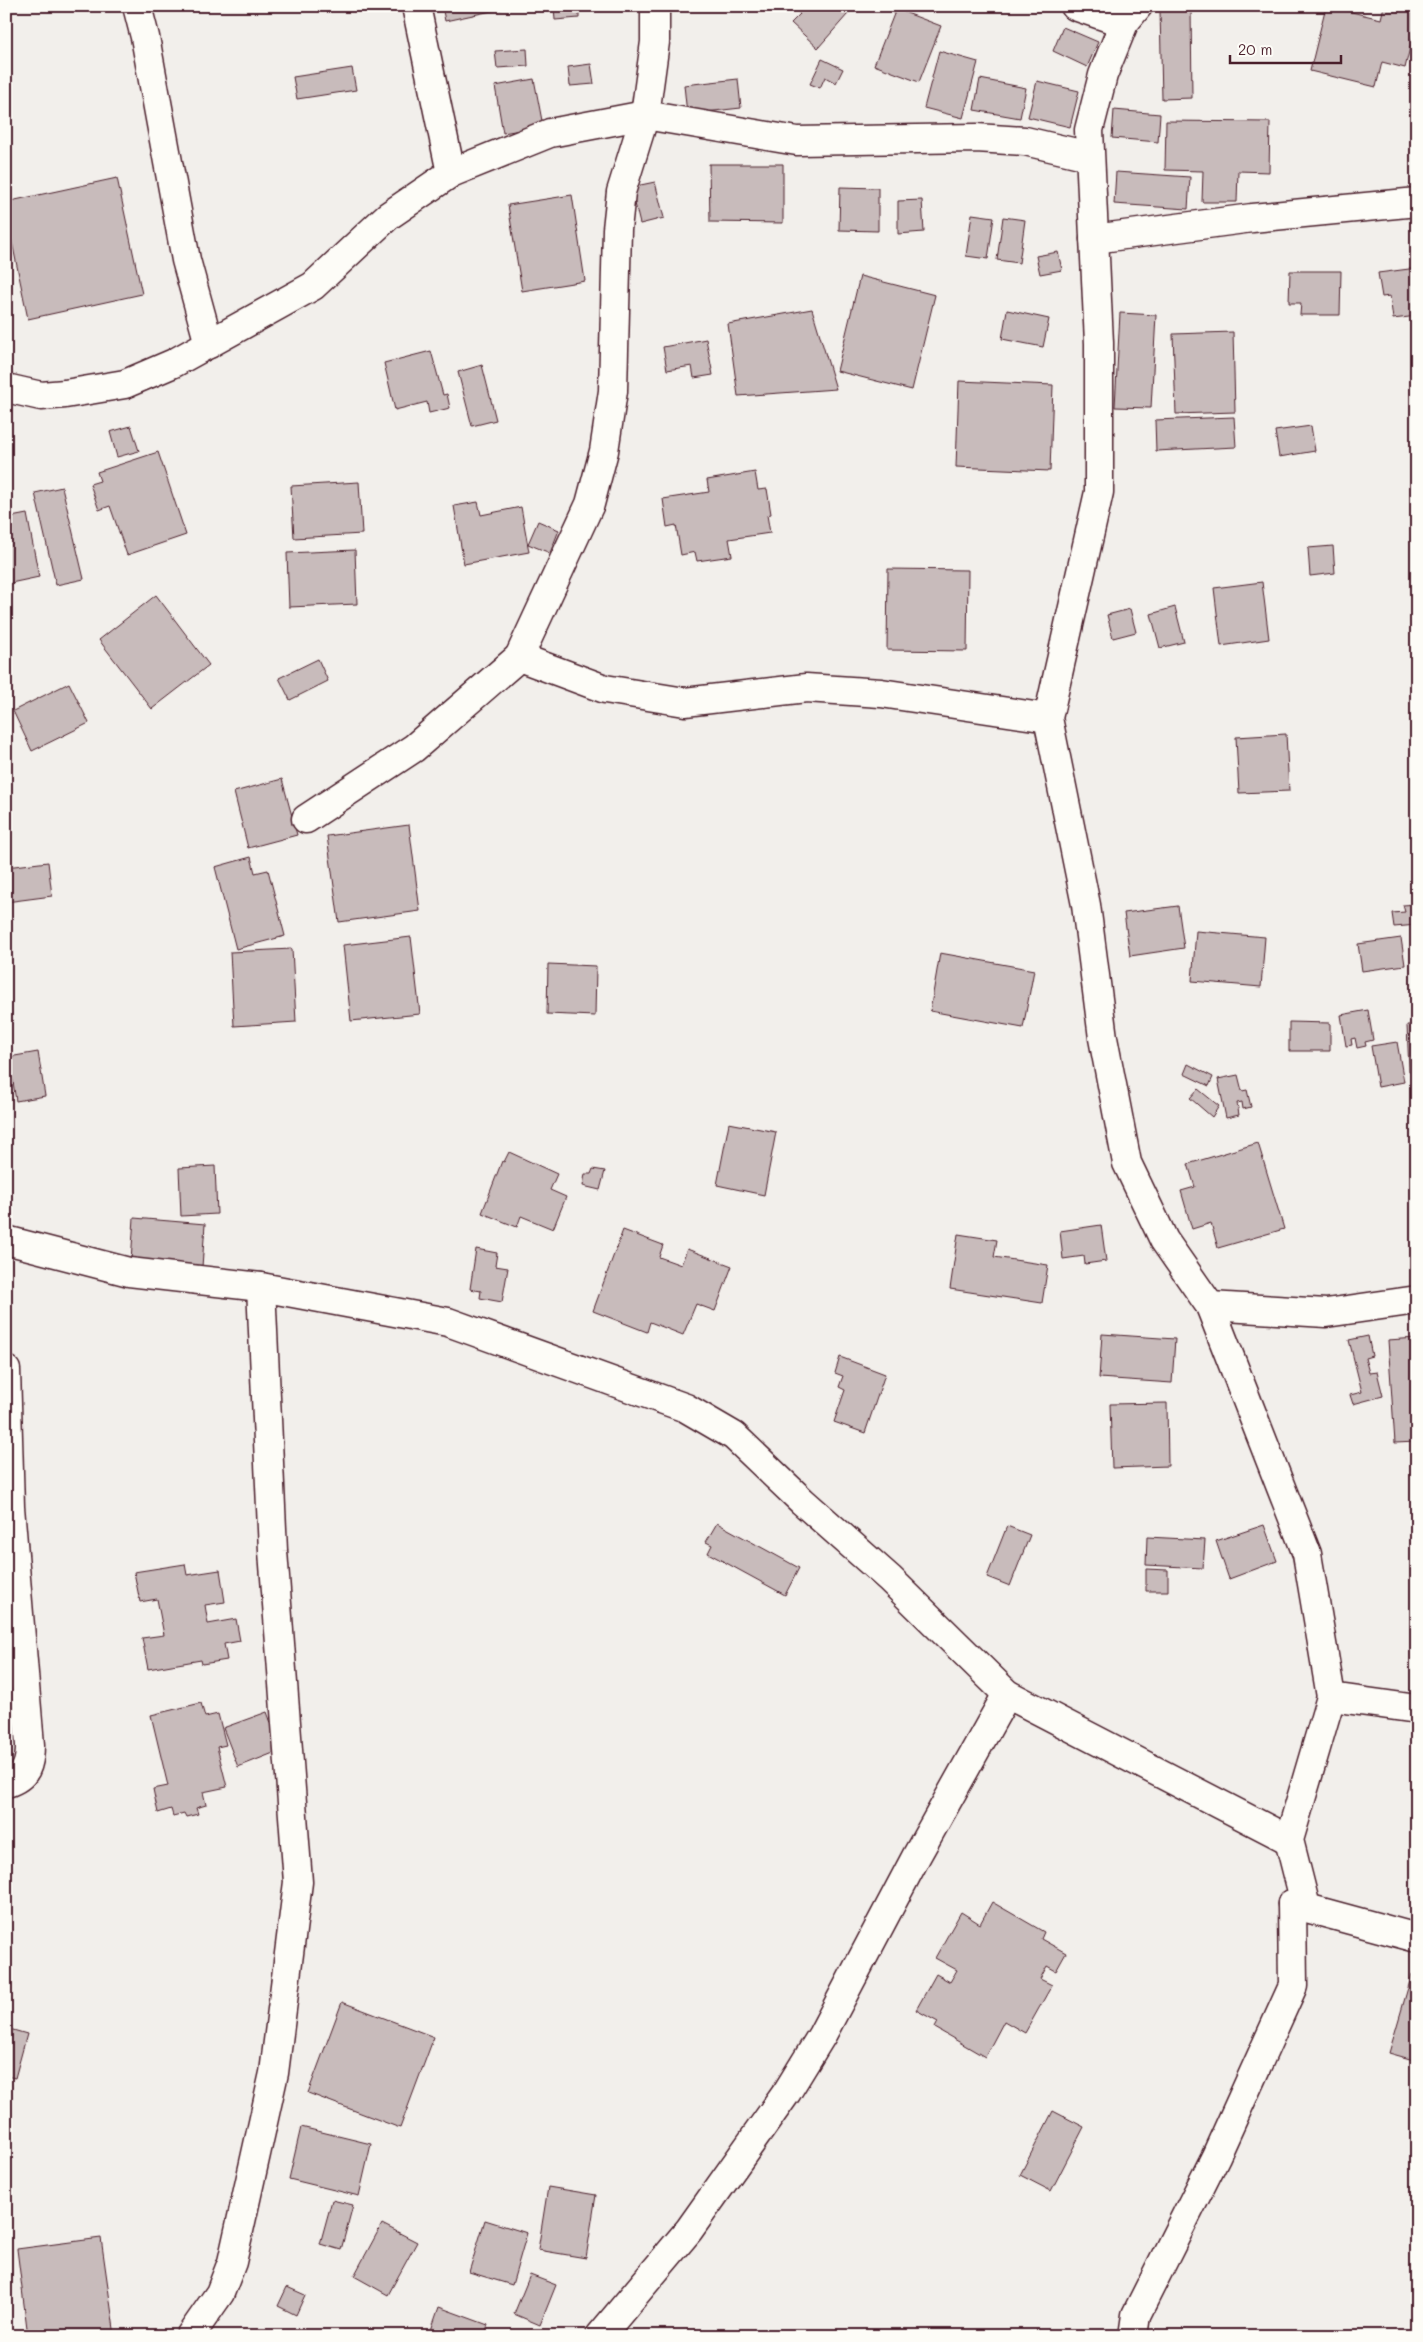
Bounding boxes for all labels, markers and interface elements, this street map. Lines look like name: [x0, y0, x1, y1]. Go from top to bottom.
scale bar: [1230, 32, 1342, 64]
text: 20 m: [1238, 39, 1272, 59]

